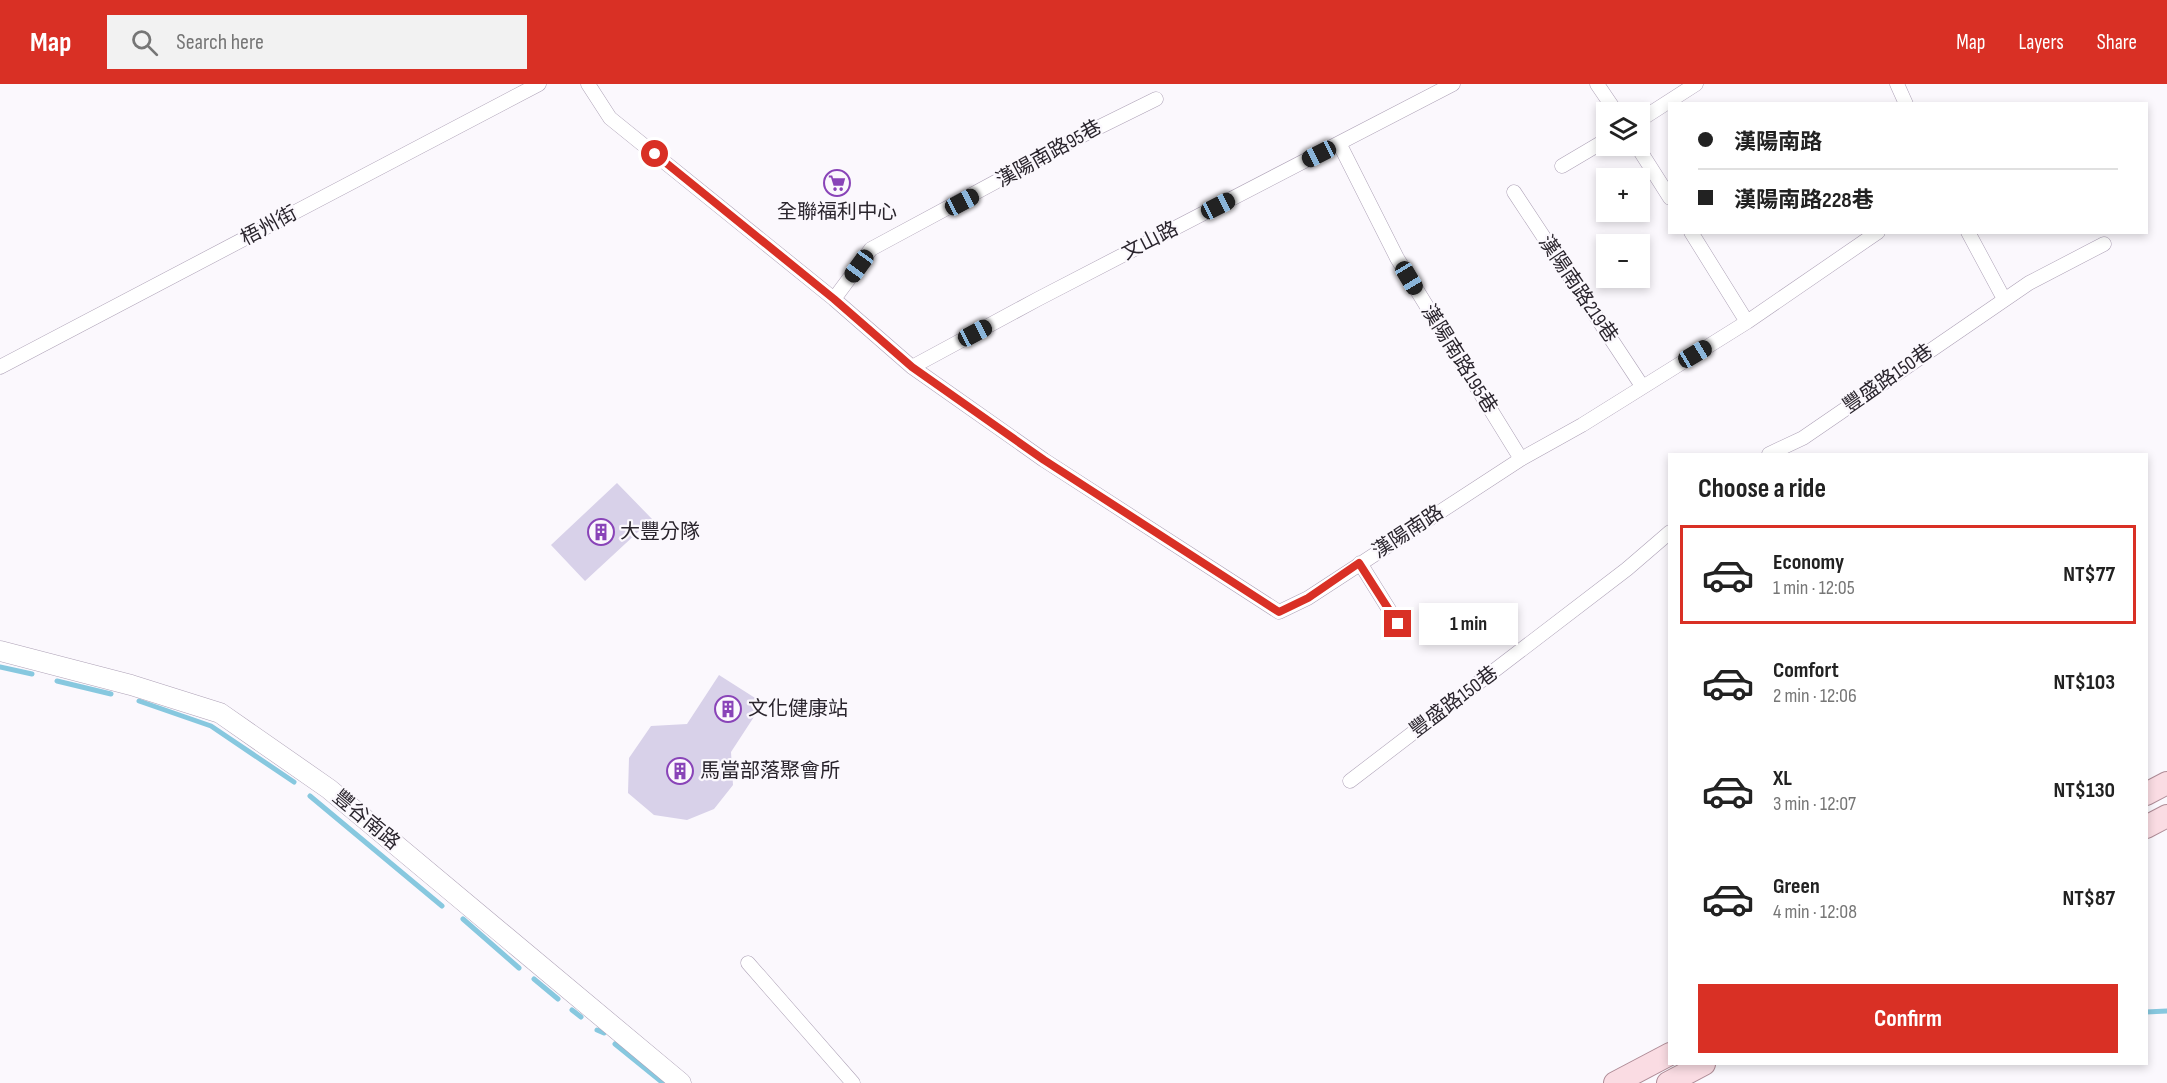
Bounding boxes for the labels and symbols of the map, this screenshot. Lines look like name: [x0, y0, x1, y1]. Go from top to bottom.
street label: 漢陽南路95巷: [992, 115, 1106, 193]
car: [1299, 138, 1339, 170]
route start: [641, 140, 668, 167]
supermarket icon: 全聯福利中心: [822, 168, 852, 198]
car: [942, 186, 982, 218]
car: [1198, 190, 1238, 222]
place label: 全聯福利中心: [777, 200, 897, 224]
street label: 梧州街: [237, 201, 301, 251]
street label: 文山路: [1118, 217, 1182, 265]
street label: 漢陽南路219巷: [1533, 231, 1623, 347]
car: [841, 246, 877, 286]
car: [1392, 258, 1426, 298]
street label: 漢陽南路195巷: [1416, 300, 1502, 418]
car: [955, 317, 995, 349]
car: [1675, 337, 1715, 371]
street label: 豐盛路150巷: [1839, 339, 1937, 419]
street label: 漢陽南路: [1368, 500, 1448, 564]
building icon: 大豐分隊: [586, 517, 616, 547]
place label: 大豐分隊: [620, 520, 700, 544]
callout: 1 min: [1419, 603, 1518, 645]
route end: [1384, 610, 1411, 637]
street label: 豐盛路150巷: [1405, 661, 1503, 743]
building icon: 文化健康站: [713, 694, 743, 724]
place label: 文化健康站: [748, 697, 848, 721]
building icon: 馬當部落聚會所: [665, 756, 695, 786]
place label: 馬當部落聚會所: [700, 759, 840, 783]
street label: 豐谷南路: [328, 785, 404, 855]

